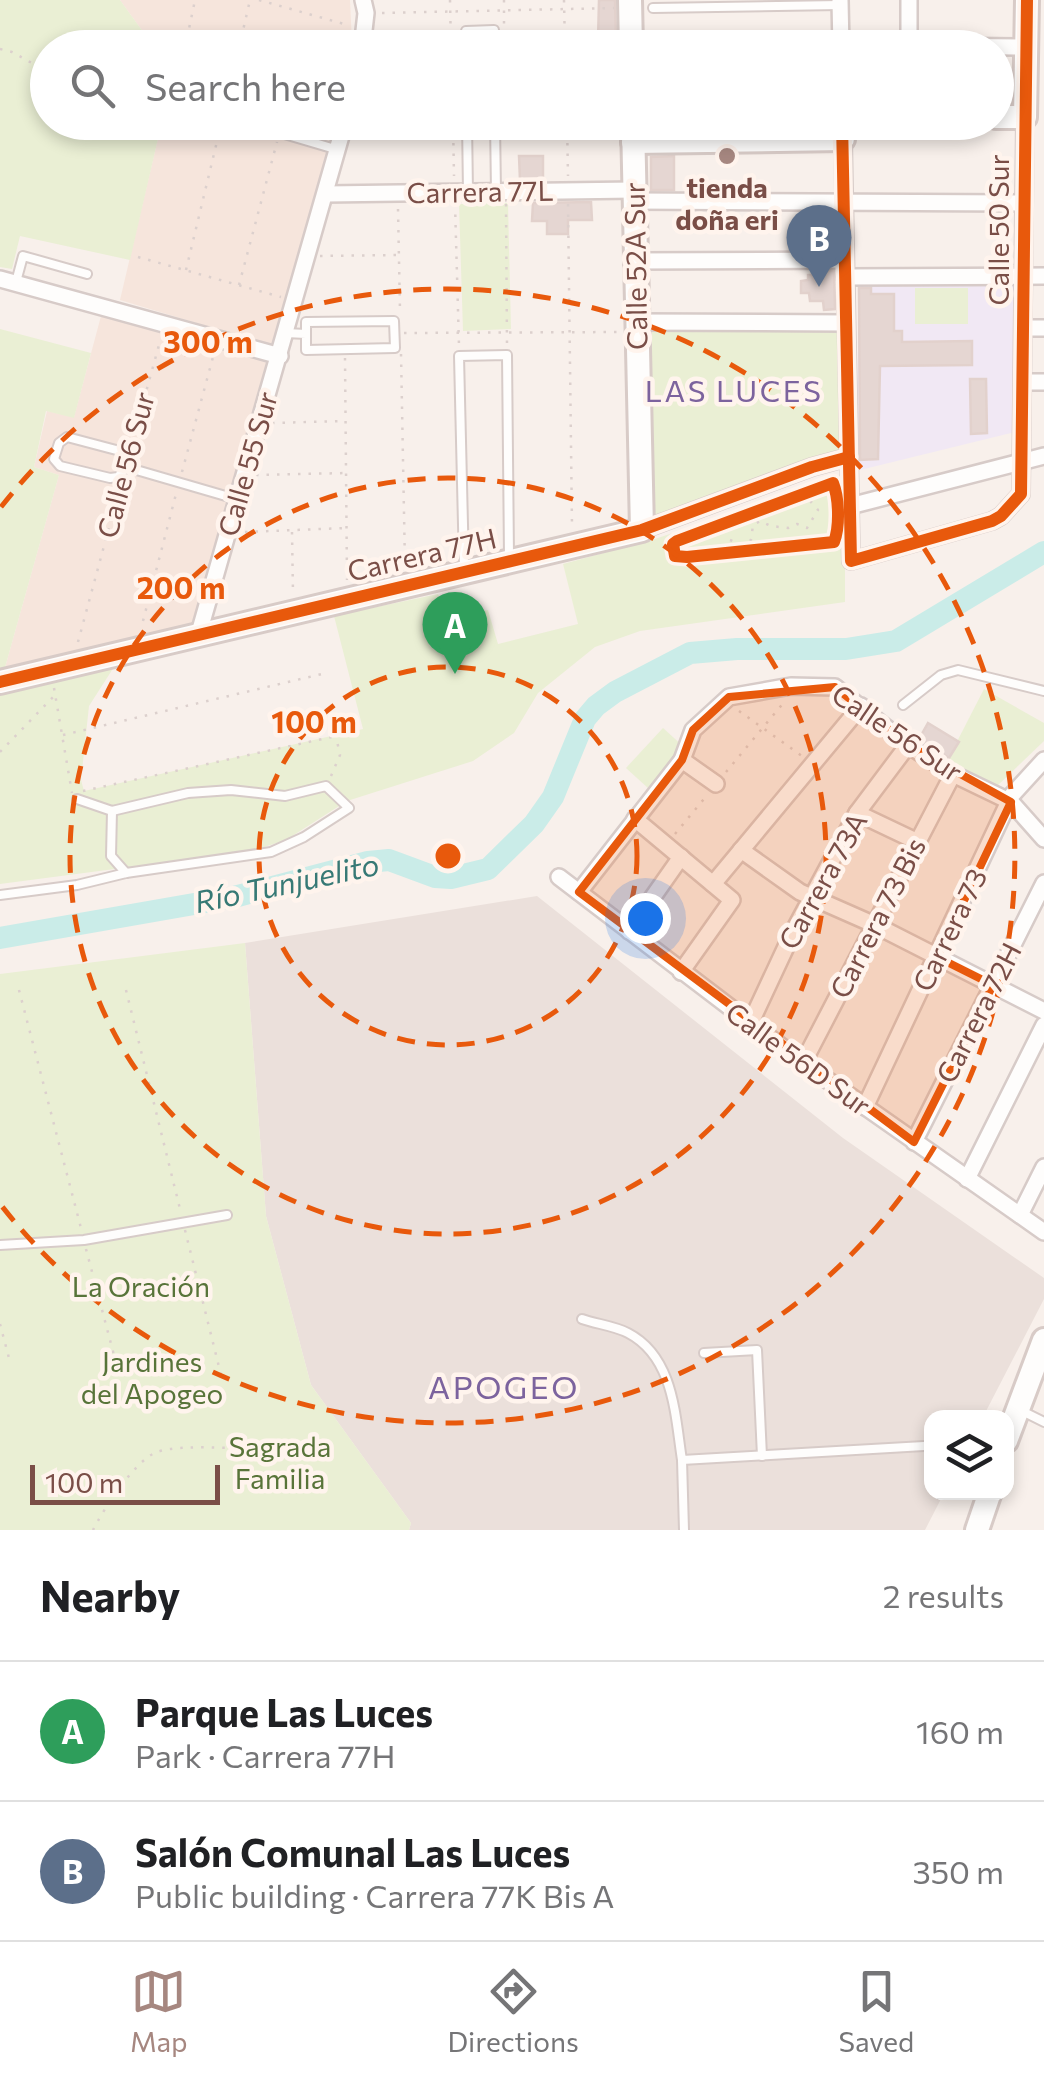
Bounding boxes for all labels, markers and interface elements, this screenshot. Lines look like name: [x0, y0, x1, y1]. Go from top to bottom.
search box: [30, 30, 1014, 140]
icon: search: [65, 58, 120, 113]
text: Search here: [145, 62, 346, 109]
marker: tienda doña eri: [716, 145, 738, 167]
street label: Calle 50 Sur: [981, 154, 1015, 306]
place label: tienda doña eri: [675, 170, 779, 236]
street label: Carrera 77L: [406, 173, 554, 209]
street label: Calle 52A Sur: [617, 182, 653, 350]
pin: B: [786, 204, 852, 287]
text: 300 m: [163, 322, 253, 359]
district label: LAS LUCES: [645, 371, 823, 408]
street label: Calle 55 Sur: [210, 387, 284, 540]
street label: Calle 56 Sur: [89, 388, 161, 542]
street label: Carrera 77H: [344, 520, 500, 588]
text: 200 m: [137, 568, 225, 605]
pin: A: [422, 592, 488, 674]
street label: Calle 56 Sur: [826, 676, 969, 788]
text: 100 m: [271, 702, 357, 739]
street label: Carrera 73A: [771, 806, 874, 955]
street label: Carrera 73 Bis: [822, 832, 932, 1003]
centre of rings: [430, 838, 466, 874]
water label: Río Tunjuelito: [191, 844, 382, 919]
street label: Carrera 73: [905, 863, 993, 996]
your location: [620, 893, 671, 944]
street label: Carrera 72H: [928, 937, 1028, 1088]
street label: Calle 56D Sur: [720, 994, 878, 1122]
park label: La Oración: [72, 1269, 210, 1303]
park label: Jardines del Apogeo: [81, 1344, 223, 1410]
district label: APOGEO: [428, 1366, 580, 1406]
map controls: [924, 1410, 1014, 1500]
button: layers: [924, 1410, 1014, 1500]
park label: Sagrada Familia: [229, 1429, 331, 1495]
scale bar: [30, 1460, 220, 1504]
text: 100 m: [45, 1465, 123, 1499]
text: Nearby: [40, 1569, 180, 1621]
text: 2 results: [883, 1575, 1004, 1615]
text: Parque Las Luces: [135, 1688, 433, 1735]
text: A: [61, 1711, 84, 1751]
text: 160 m: [916, 1711, 1004, 1751]
text: Park · Carrera 77H: [135, 1735, 395, 1775]
text: Salón Comunal Las Luces: [135, 1828, 570, 1875]
text: B: [62, 1851, 83, 1891]
text: 350 m: [912, 1851, 1004, 1891]
text: Public building · Carrera 77K Bis A: [135, 1875, 614, 1915]
tab: Map: [130, 1964, 188, 2058]
tab: Directions: [447, 1964, 579, 2058]
tab: Saved: [839, 1964, 914, 2058]

